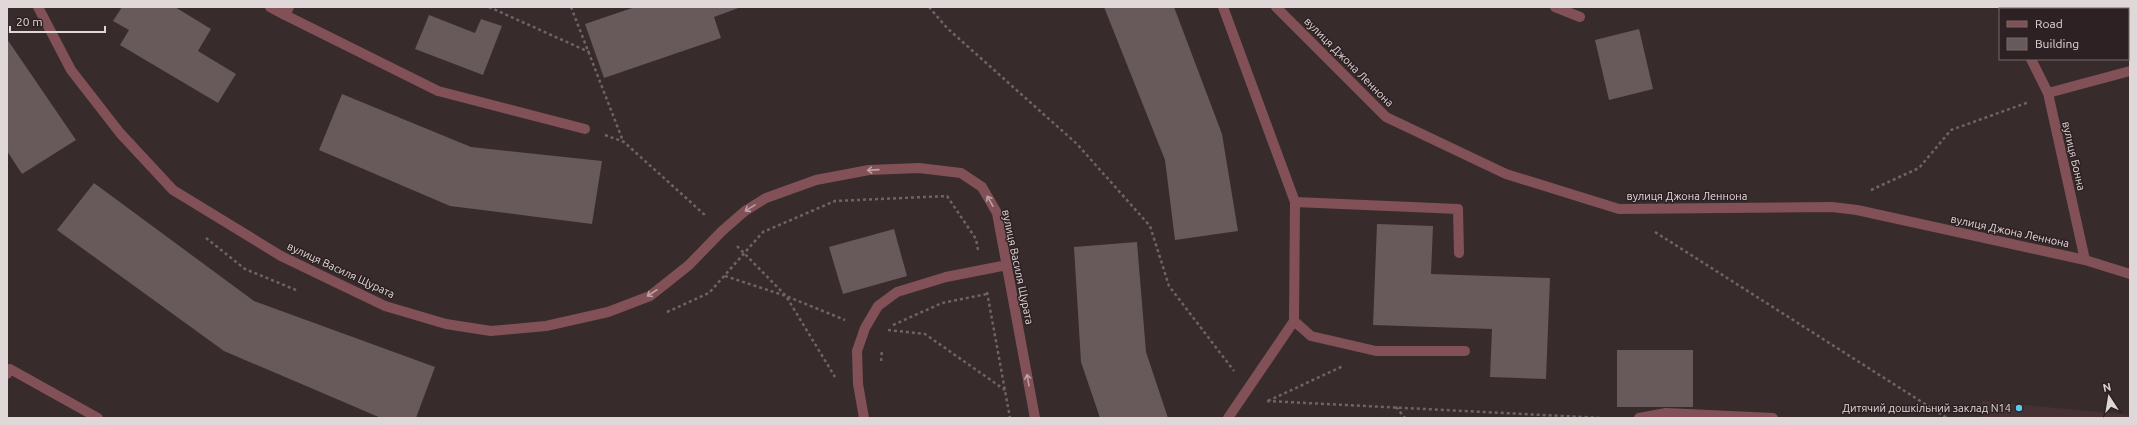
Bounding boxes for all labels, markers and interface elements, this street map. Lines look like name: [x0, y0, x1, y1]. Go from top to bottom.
scale bar: [10, 8, 105, 34]
legend: [1999, 8, 2129, 60]
text: 20 m: [16, 15, 43, 28]
street label: вулиця Джона Леннона: [1302, 15, 1396, 109]
text: Road: [2035, 17, 2063, 30]
text: Building: [2035, 37, 2079, 50]
street label: вулиця Бонна: [2060, 120, 2088, 192]
one-way arrow: [866, 167, 879, 174]
street label: вулиця Джона Леннона: [1627, 190, 1747, 202]
one-way arrow: [986, 195, 994, 207]
one-way arrow: [744, 204, 755, 212]
street label: вулиця Василя Щурата: [1000, 208, 1036, 326]
street label: вулиця Джона Леннона: [1950, 213, 2070, 249]
street label: вулиця Василя Щурата: [285, 240, 397, 300]
one-way arrow: [647, 289, 658, 297]
one-way arrow: [1024, 373, 1032, 386]
north arrow: [2089, 377, 2129, 417]
text: N: [2102, 380, 2112, 394]
place label: Дитячий дошкільний заклад N14: [1842, 402, 2011, 414]
marker: Дитячий дошкільний заклад N14: [2014, 403, 2024, 413]

